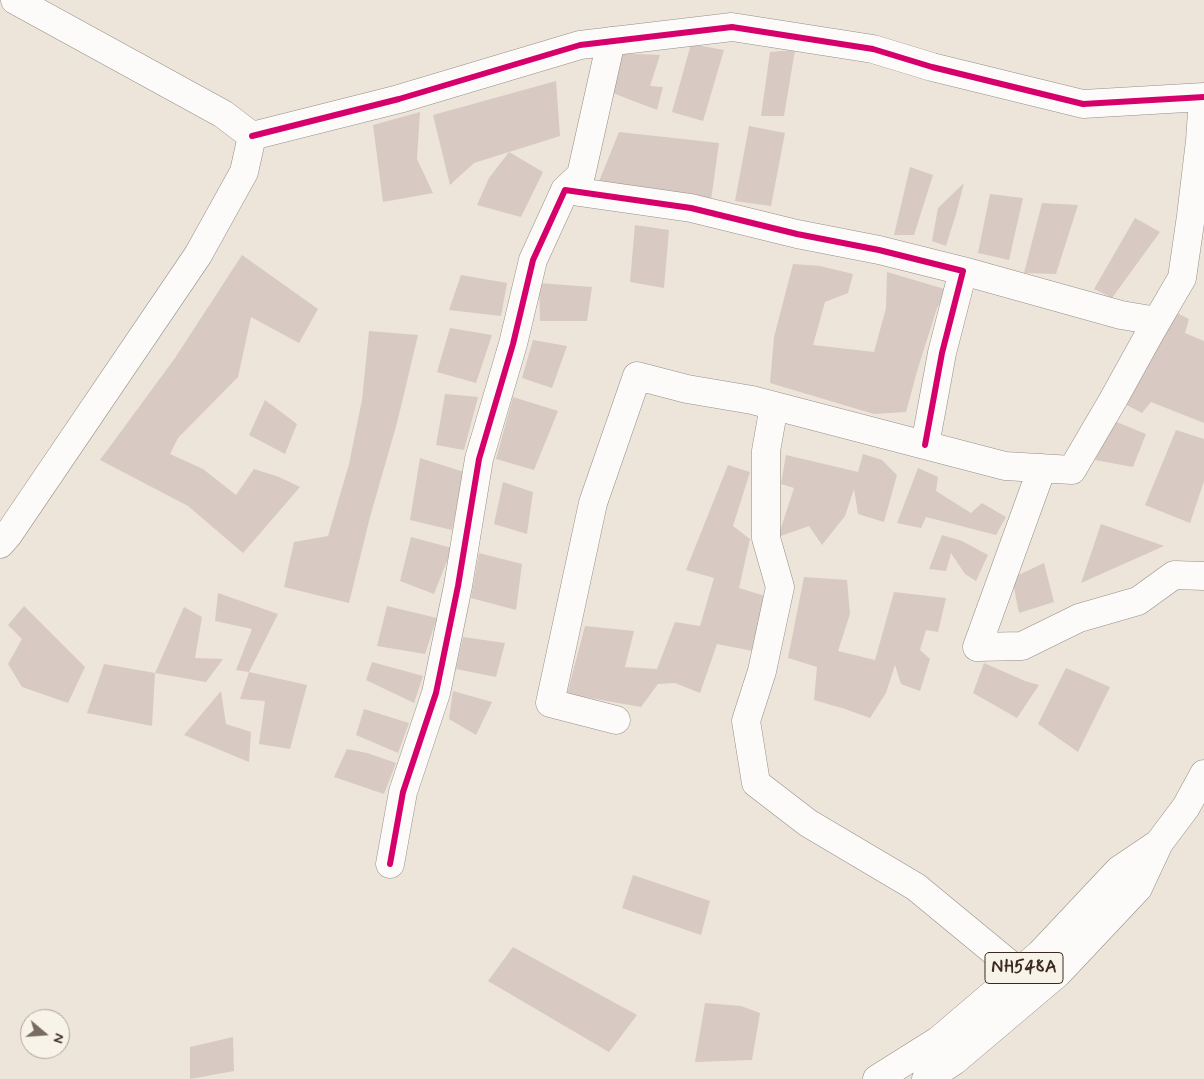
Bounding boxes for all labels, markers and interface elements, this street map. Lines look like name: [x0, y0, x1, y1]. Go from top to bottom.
road number: NH548A: [985, 952, 1063, 984]
north arrow: [20, 1009, 70, 1059]
text: N: [48, 1031, 68, 1046]

